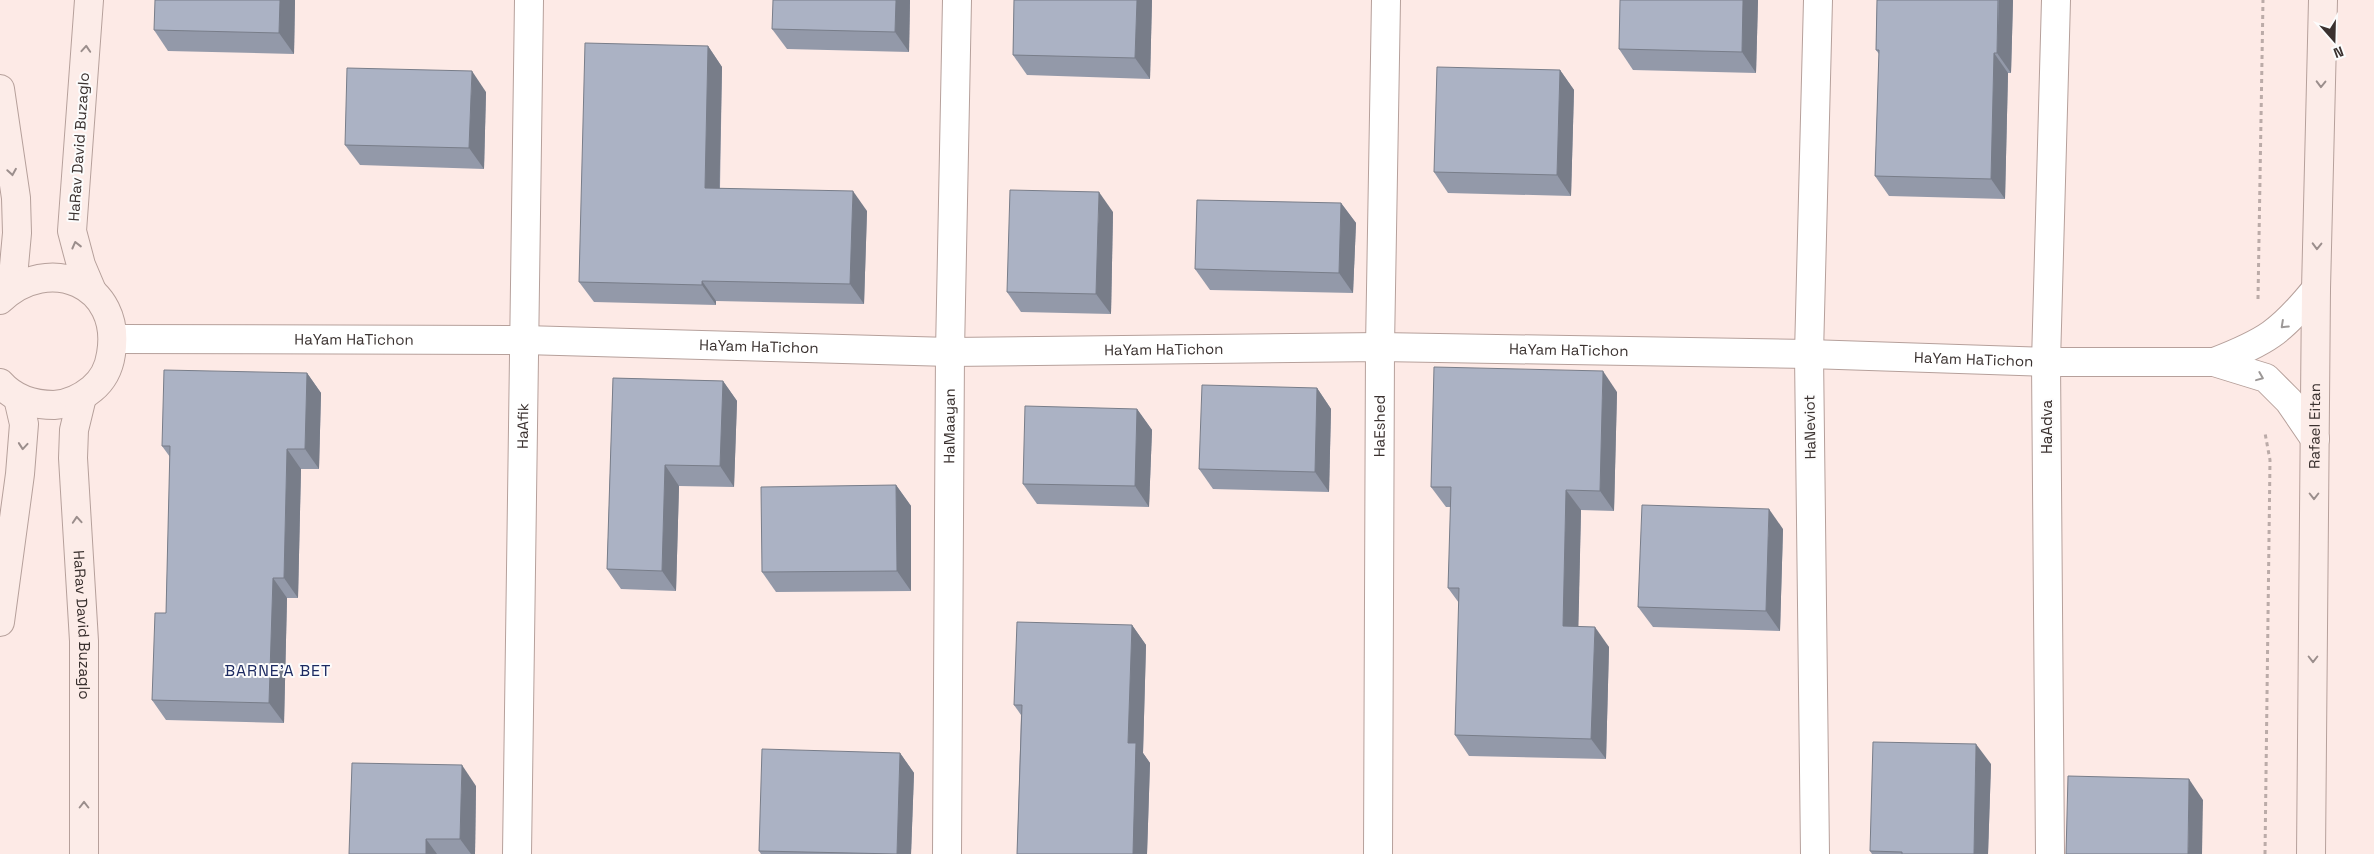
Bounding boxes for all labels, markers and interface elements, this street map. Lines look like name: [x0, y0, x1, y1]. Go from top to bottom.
north arrow: [2309, 15, 2359, 65]
text: N: [2331, 42, 2346, 62]
one-way arrow: [80, 44, 91, 52]
street label: HaRav David Buzaglo: [64, 72, 93, 222]
one-way arrow: [2316, 80, 2326, 88]
one-way arrow: [6, 168, 17, 176]
one-way arrow: [71, 241, 82, 250]
one-way arrow: [2312, 242, 2322, 250]
one-way arrow: [2281, 319, 2290, 328]
street label: HaYam HaTichon: [294, 329, 414, 349]
street label: HaYam HaTichon: [699, 335, 819, 357]
street label: HaYam HaTichon: [1104, 339, 1224, 359]
street label: HaYam HaTichon: [1509, 339, 1629, 360]
street label: HaYam HaTichon: [1914, 348, 2034, 371]
one-way arrow: [2255, 371, 2264, 381]
street label: Rafael Eitan: [2304, 383, 2324, 469]
street label: HaMaayan: [939, 388, 959, 464]
street label: HaNeviot: [1799, 394, 1820, 459]
street label: HaEshed: [1370, 395, 1389, 457]
street label: HaAdva: [2037, 400, 2056, 454]
street label: HaAfik: [513, 403, 532, 449]
one-way arrow: [17, 443, 28, 451]
one-way arrow: [2309, 492, 2320, 500]
one-way arrow: [72, 516, 83, 524]
street label: HaRav David Buzaglo: [70, 549, 94, 699]
one-way arrow: [2308, 655, 2318, 663]
district label: BARNE'A BET: [225, 660, 331, 681]
one-way arrow: [79, 801, 89, 809]

